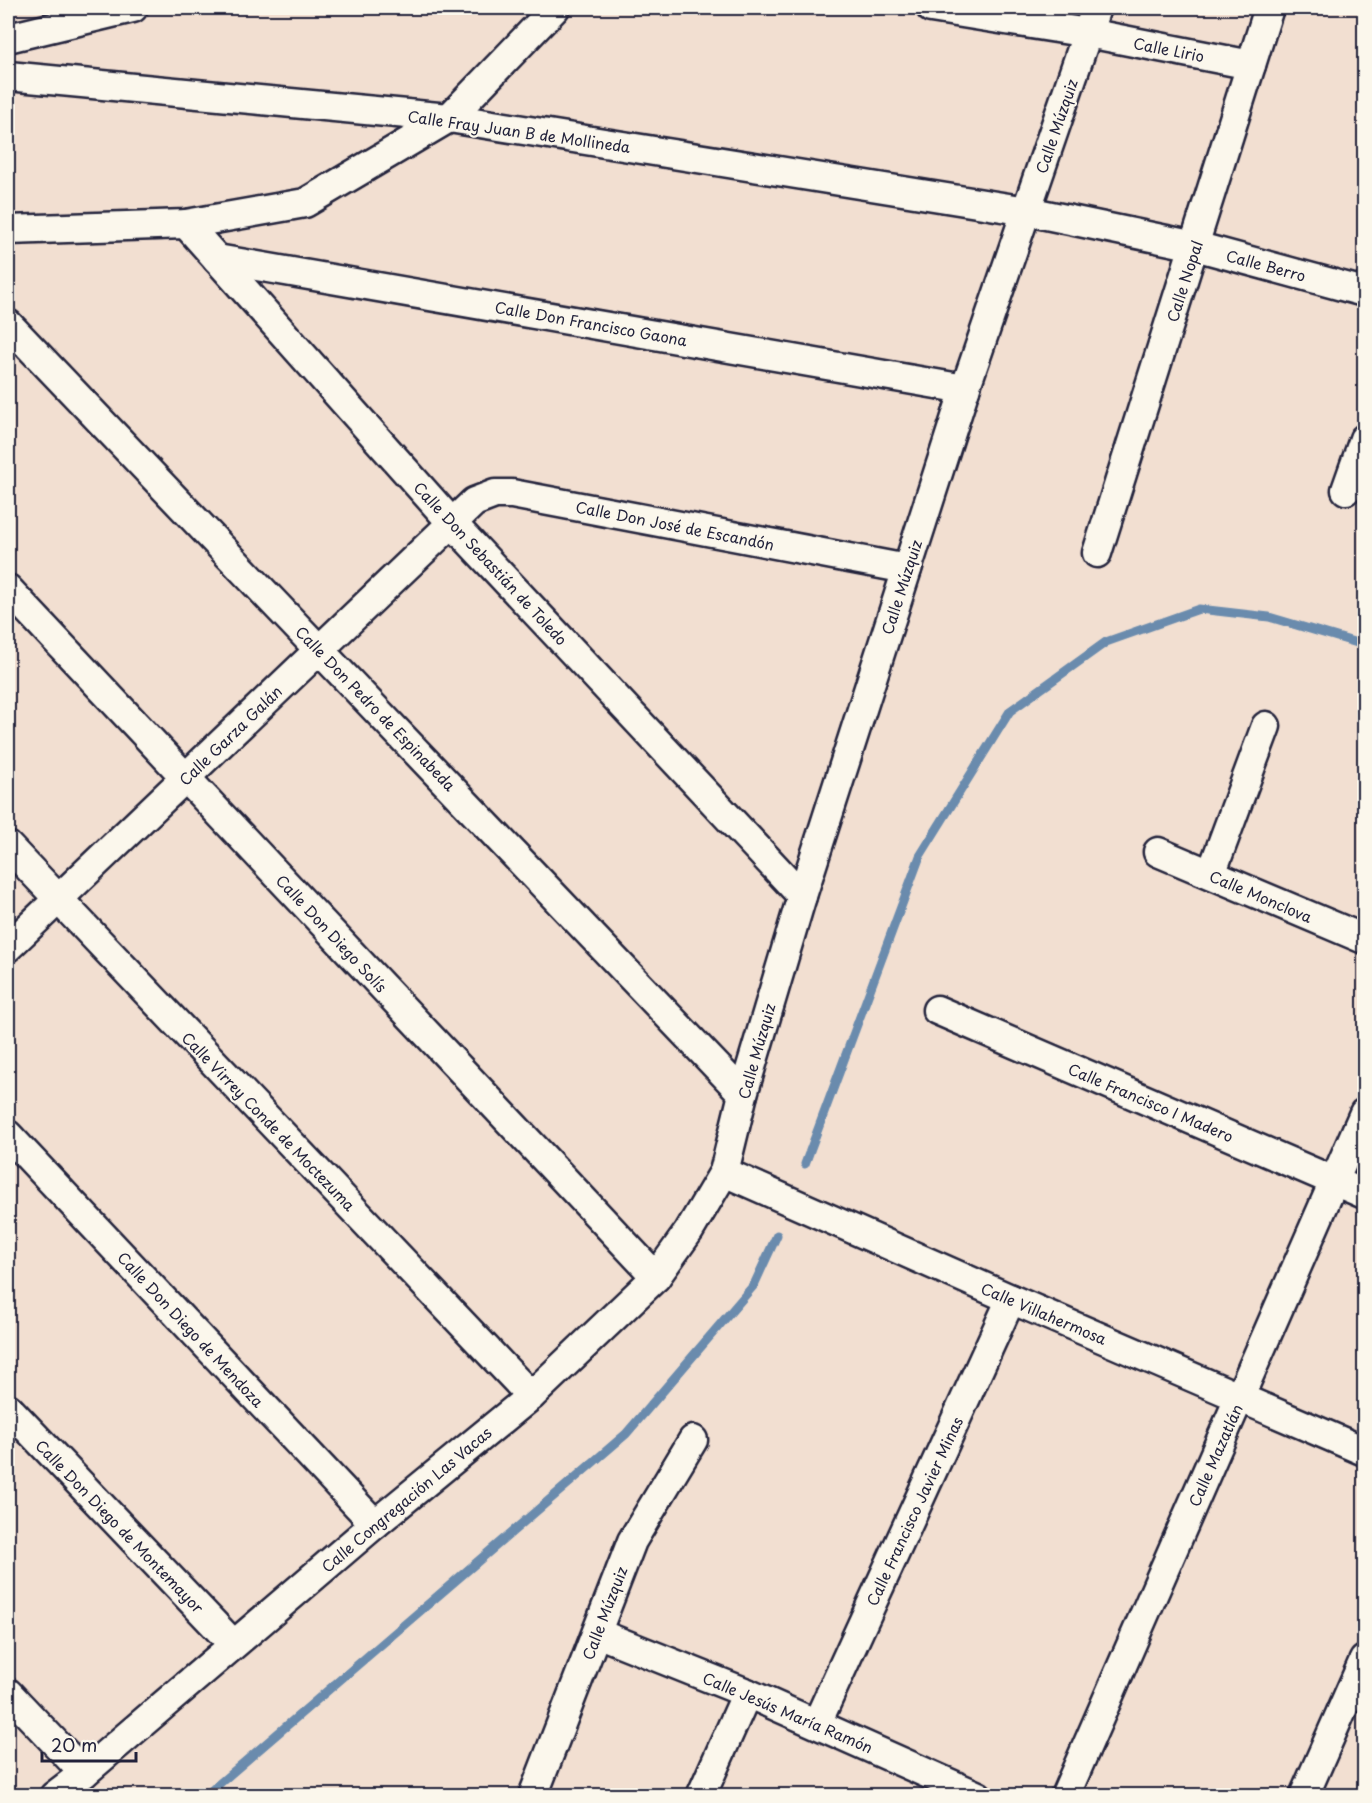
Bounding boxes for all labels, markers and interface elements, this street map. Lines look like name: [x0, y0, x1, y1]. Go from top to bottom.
street label: Calle Lirio: [1132, 31, 1206, 67]
street label: Calle Múzquiz: [1029, 76, 1083, 176]
street label: Calle Fray Juan B de Mollineda: [406, 104, 633, 158]
street label: Calle Nopal: [1160, 237, 1208, 325]
street label: Calle Berro: [1224, 243, 1308, 287]
street label: Calle Don Francisco Gaona: [493, 295, 690, 351]
street label: Calle Don Sebastián de Toledo: [409, 476, 573, 650]
street label: Calle Don José de Escandón: [574, 494, 776, 556]
street label: Calle Múzquiz: [875, 537, 927, 637]
street label: Calle Don Pedro de Espinabeda: [291, 620, 462, 796]
street label: Calle Garza Galán: [173, 680, 287, 790]
street label: Calle Monclova: [1206, 864, 1317, 928]
street label: Calle Don Diego Solís: [271, 869, 393, 997]
street label: Calle Múzquiz: [731, 1000, 781, 1102]
street label: Calle Virrey Conde de Moctezuma: [177, 1026, 361, 1216]
street label: Calle Francisco I Madero: [1065, 1057, 1237, 1147]
street label: Calle Don Diego de Mendoza: [113, 1246, 270, 1412]
street label: Calle Villahermosa: [978, 1276, 1111, 1350]
street label: Calle Mazatlán: [1182, 1400, 1248, 1510]
street label: Calle Francisco Javier Minas: [860, 1412, 968, 1609]
street label: Calle Congregación Las Vacas: [316, 1421, 496, 1577]
street label: Calle Don Diego de Montemayor: [31, 1434, 209, 1618]
street label: Calle Múzquiz: [576, 1563, 632, 1663]
street label: Calle Jesús María Ramón: [699, 1666, 877, 1758]
scale bar: [42, 1725, 136, 1763]
text: 20 m: [51, 1731, 97, 1758]

